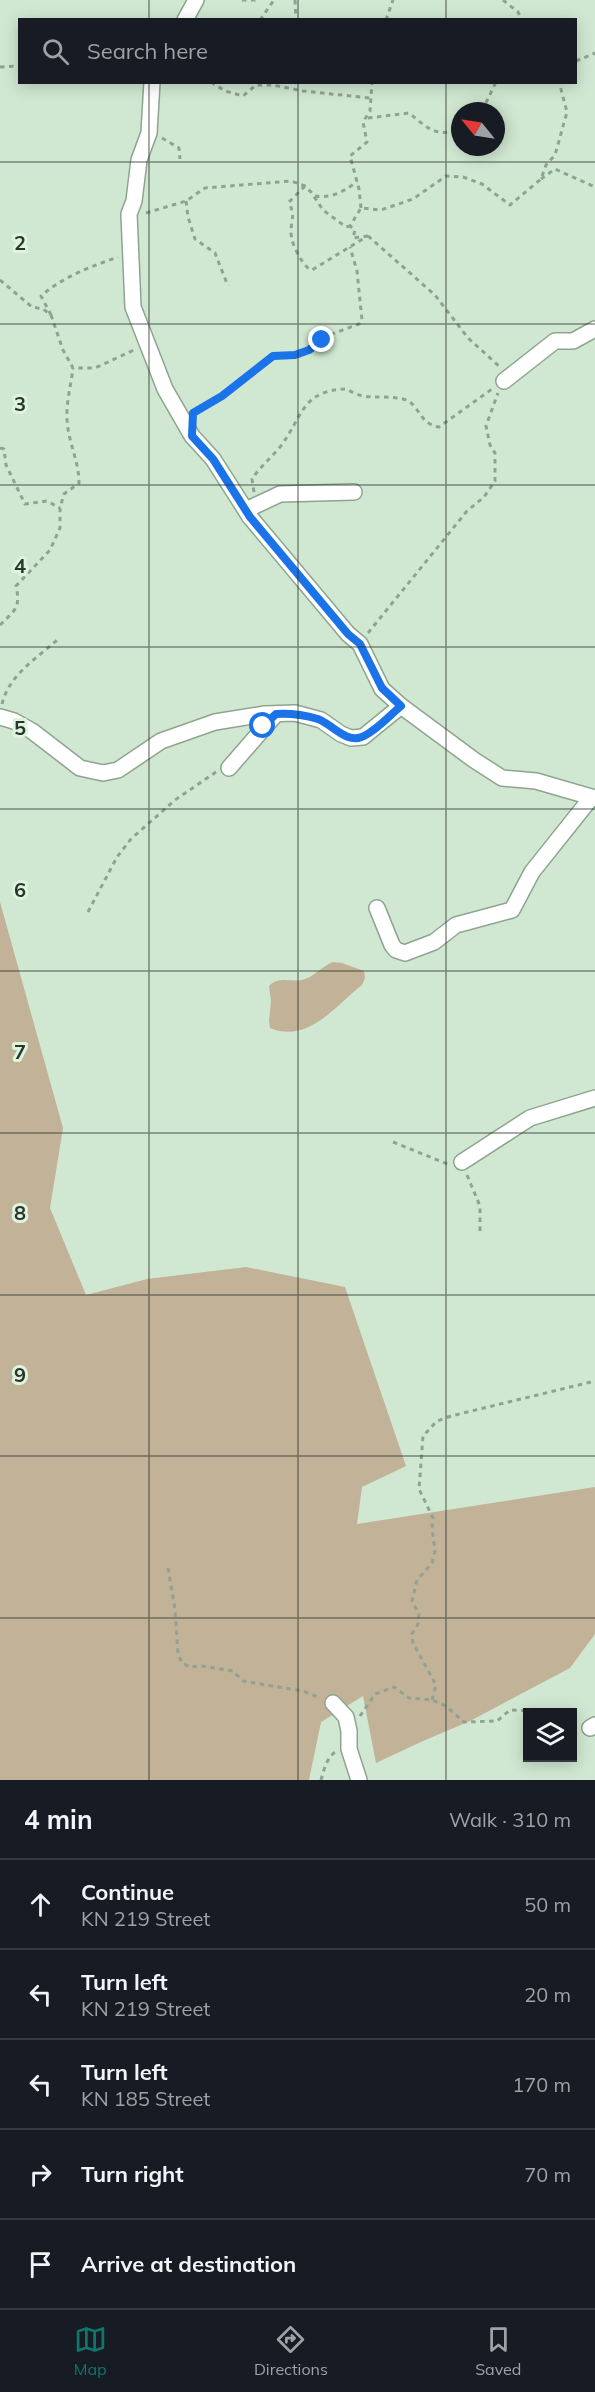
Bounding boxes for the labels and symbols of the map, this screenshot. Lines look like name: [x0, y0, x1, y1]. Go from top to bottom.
north arrow: [451, 102, 505, 156]
text: 2: [14, 230, 26, 255]
route end: [308, 326, 334, 352]
text: 3: [14, 391, 26, 416]
text: 4: [14, 553, 26, 578]
route start: [249, 712, 275, 738]
text: 5: [14, 715, 26, 740]
text: 6: [14, 877, 26, 902]
text: 7: [14, 1039, 26, 1064]
text: 8: [14, 1200, 26, 1225]
text: 9: [14, 1362, 26, 1387]

